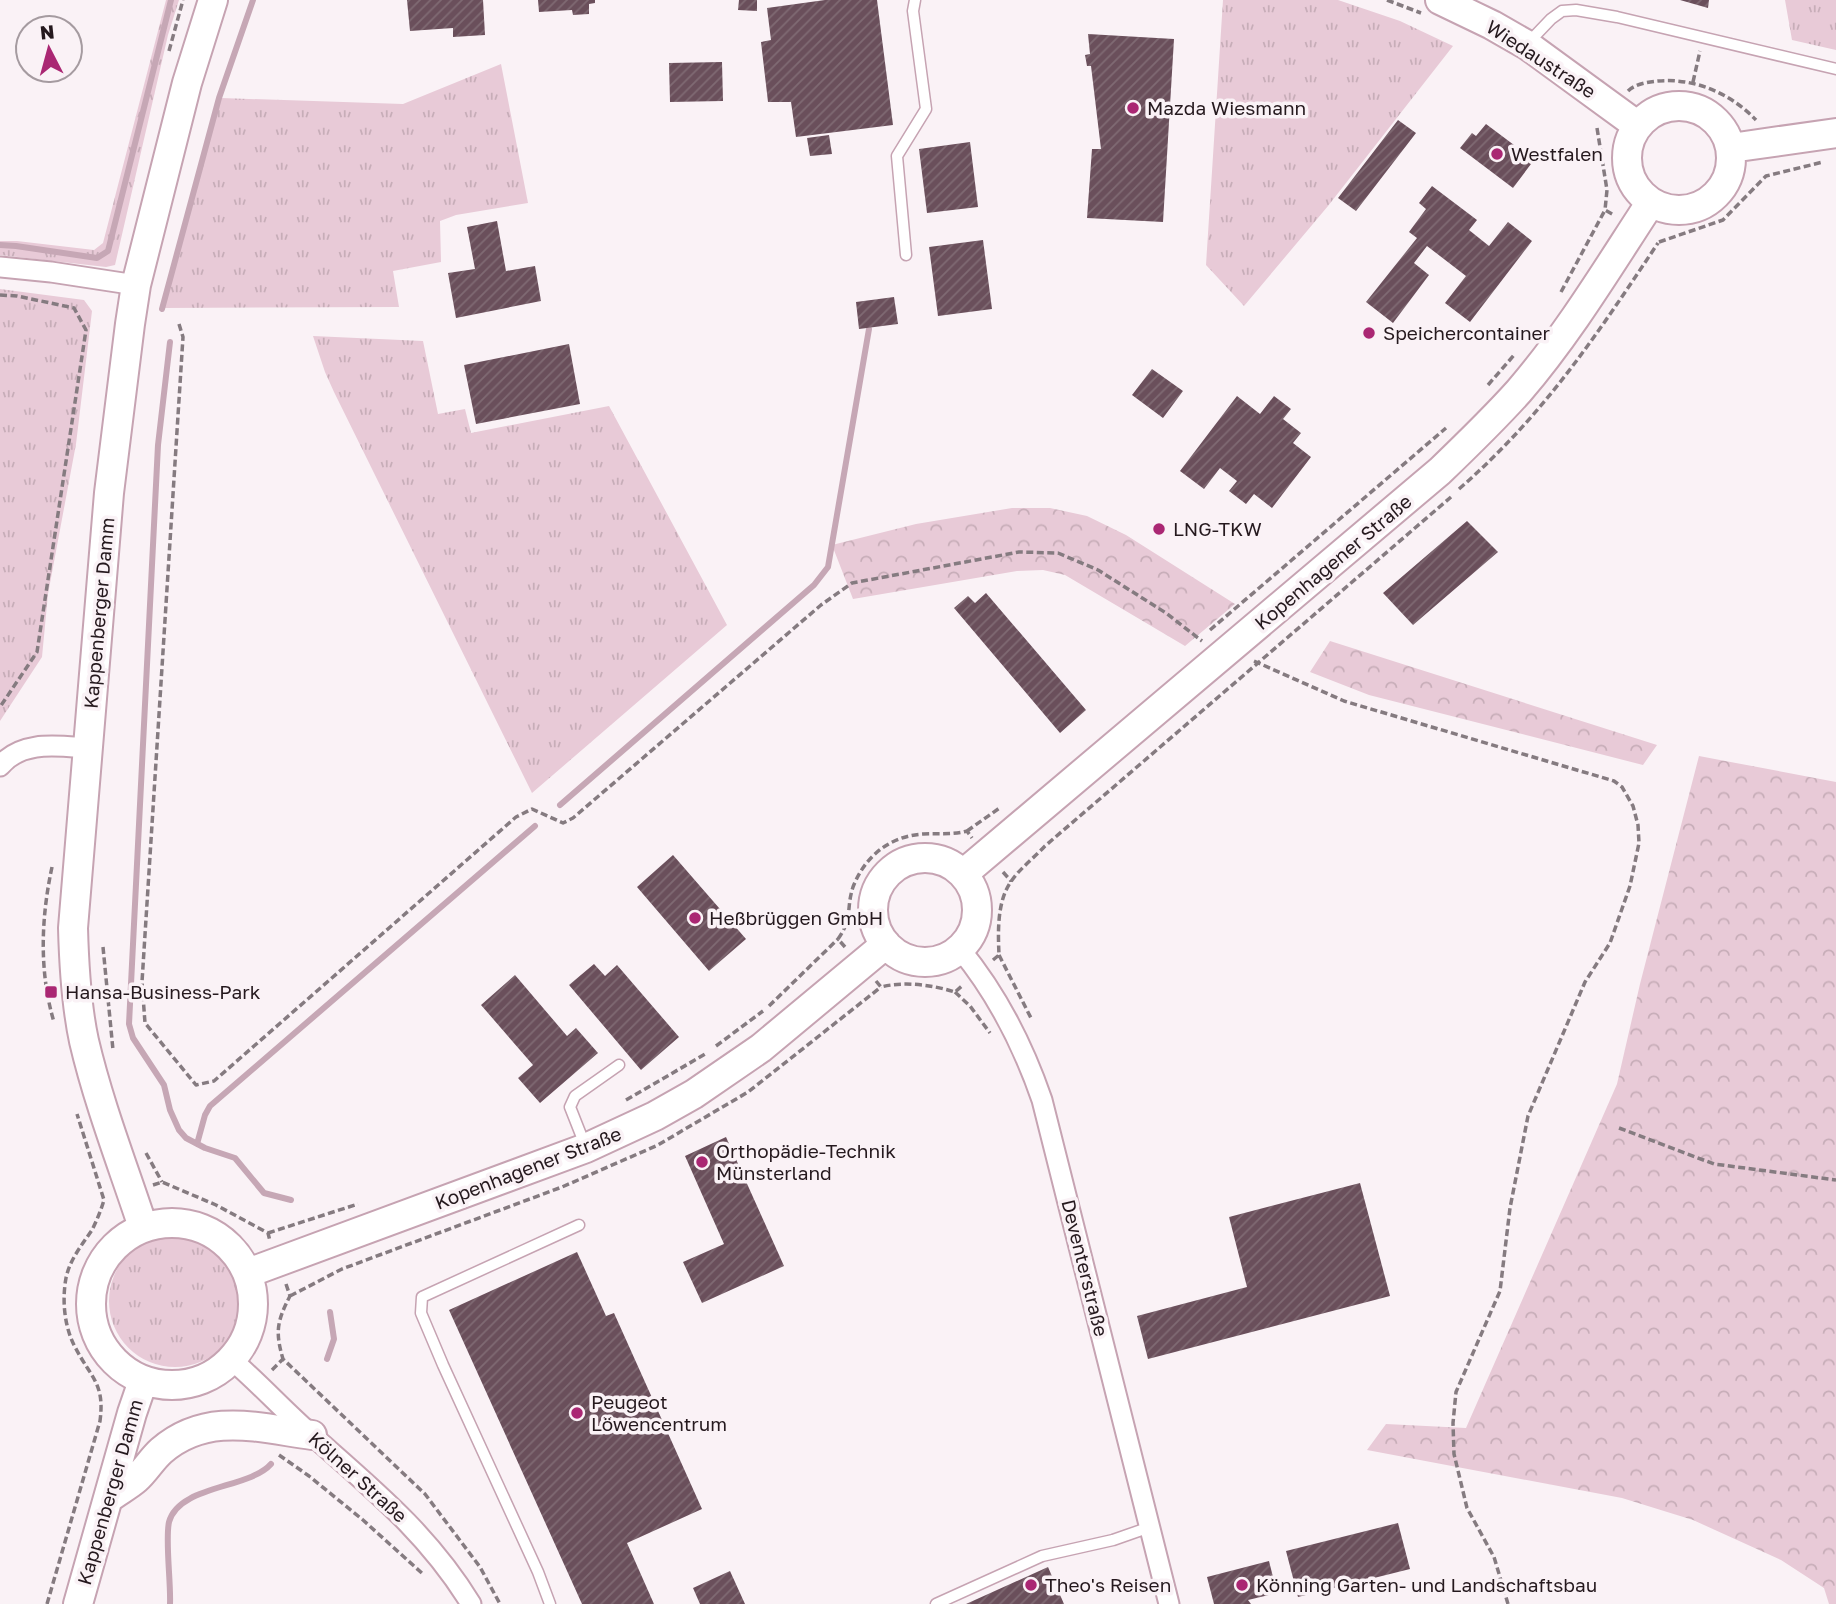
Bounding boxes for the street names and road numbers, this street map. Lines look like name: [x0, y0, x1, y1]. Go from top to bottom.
street label: Wiedaustraße: [1482, 15, 1600, 103]
street label: Kopenhagener Straße: [1249, 489, 1416, 634]
street label: Kappenberger Damm: [79, 516, 118, 710]
street label: Kopenhagener Straße: [431, 1121, 624, 1214]
street label: Deventerstraße: [1057, 1197, 1114, 1339]
street label: Kappenberger Damm: [72, 1396, 147, 1587]
street label: Kölner Straße: [304, 1426, 412, 1527]

